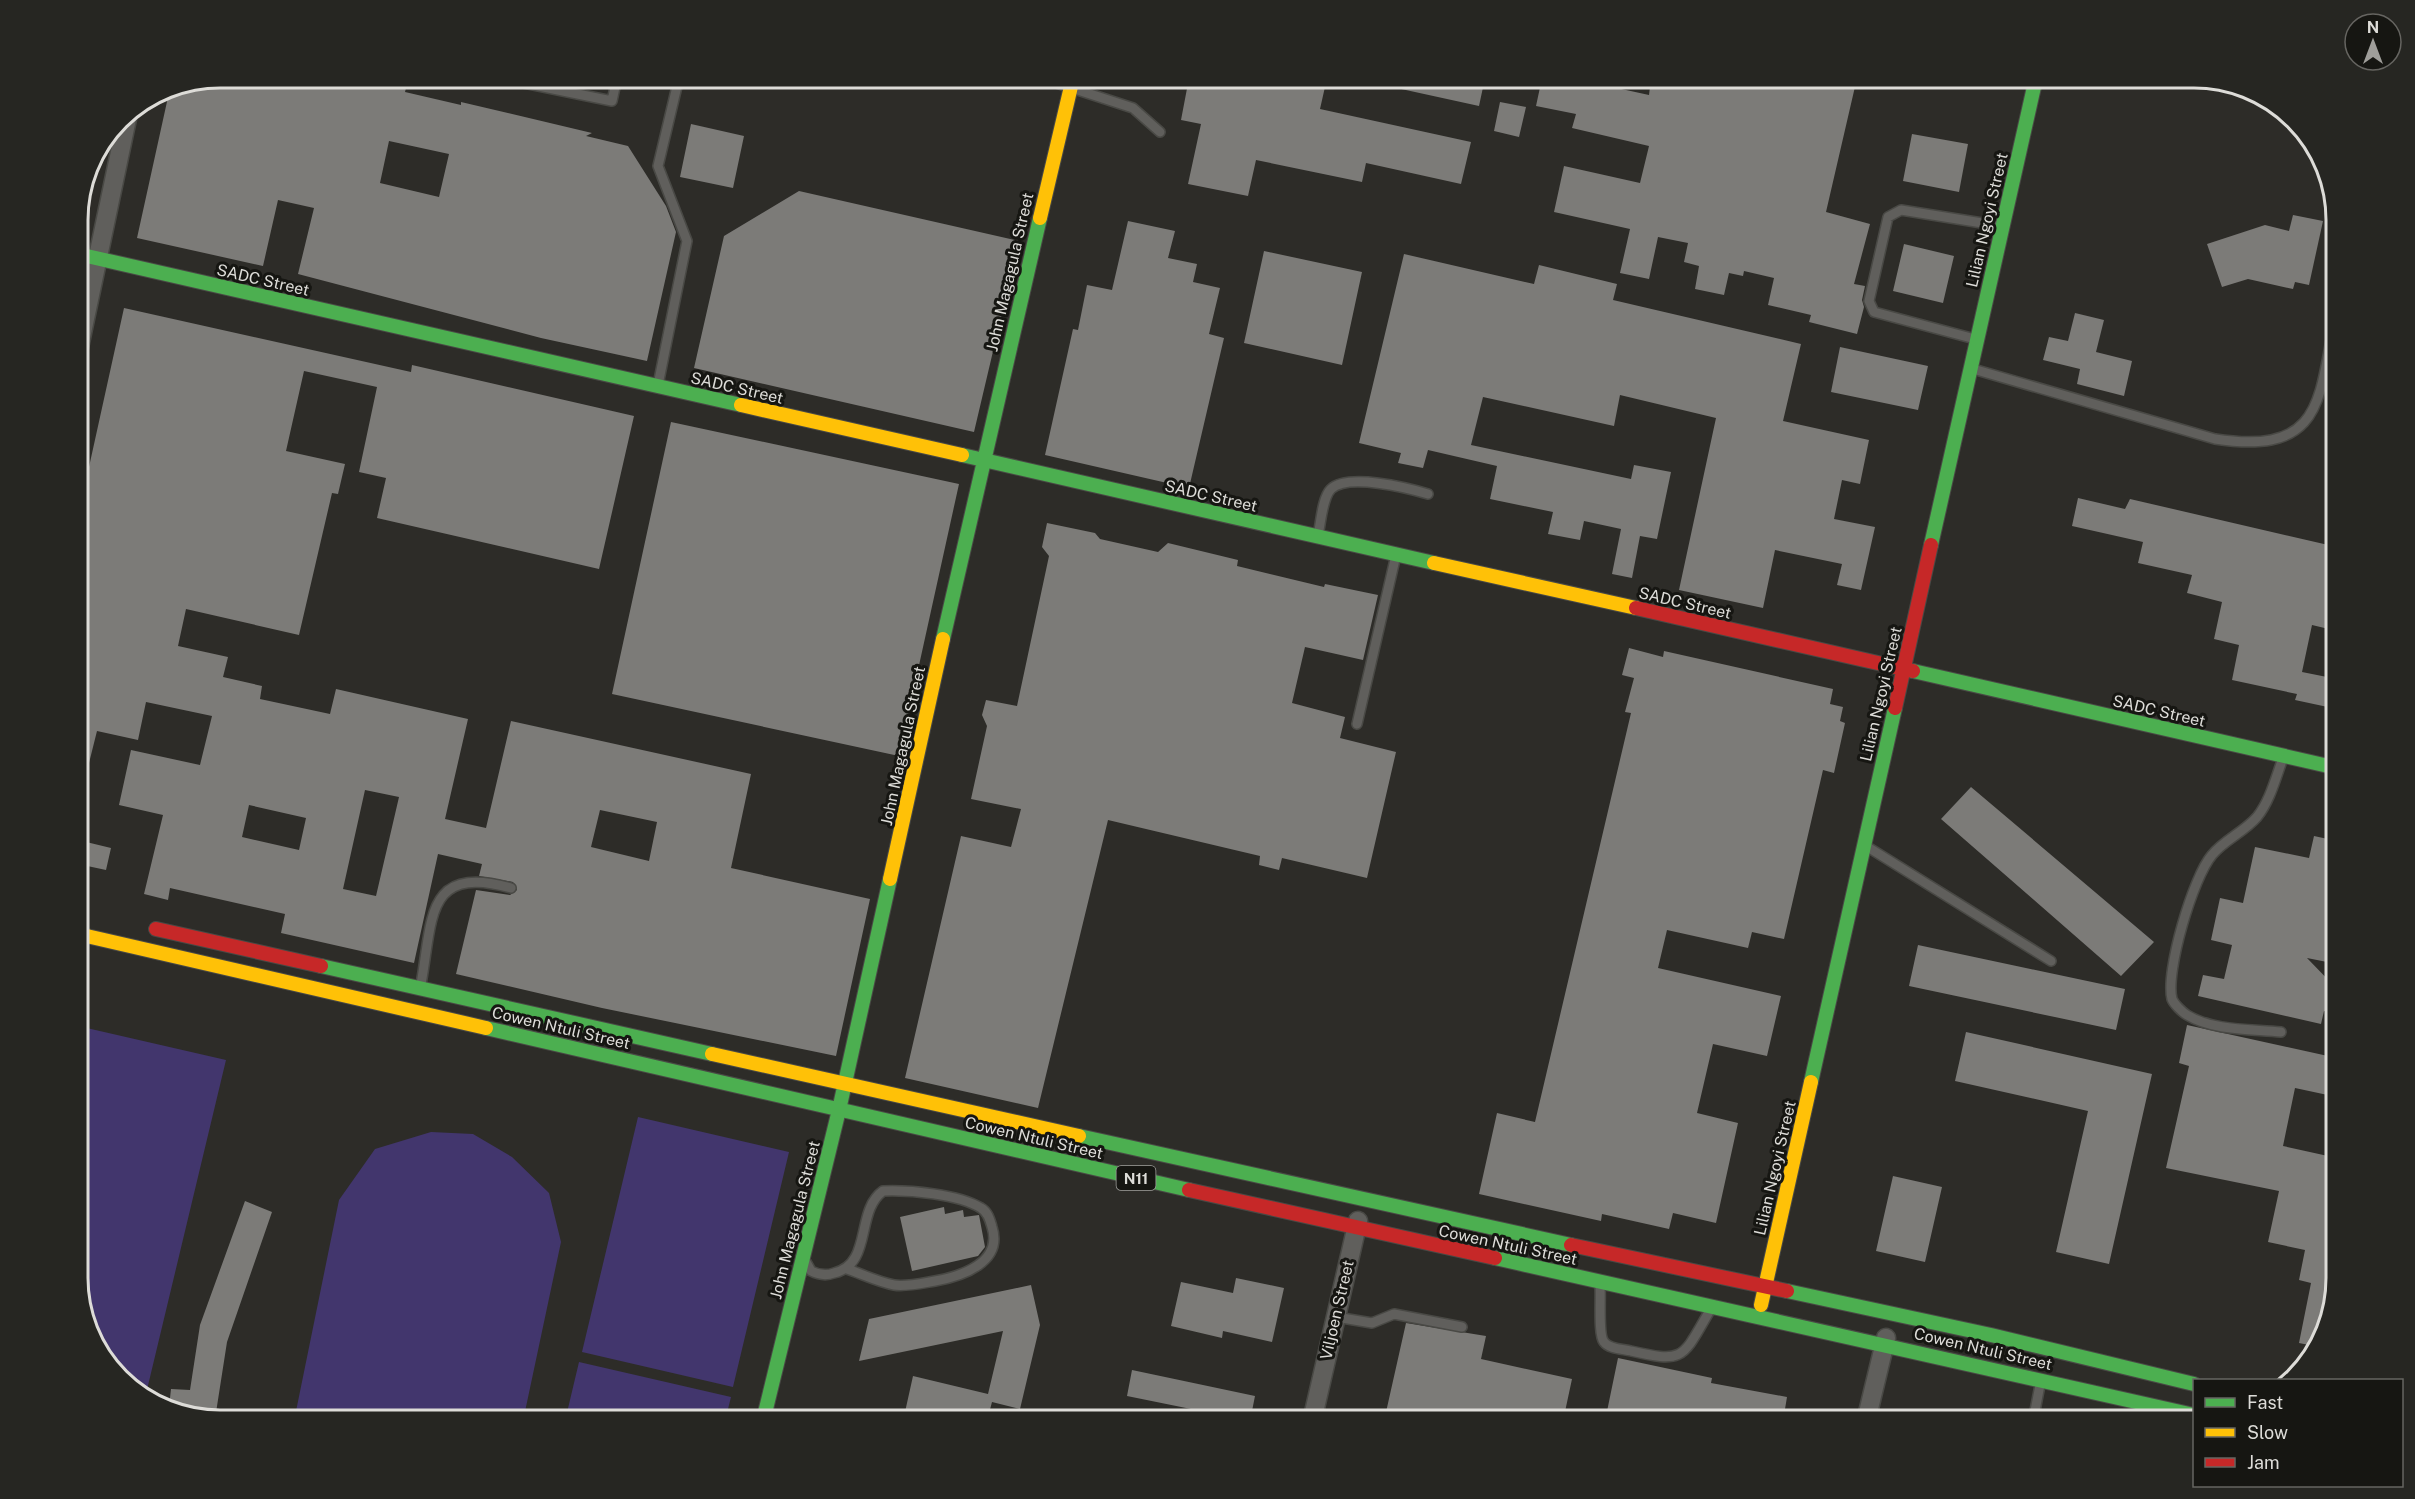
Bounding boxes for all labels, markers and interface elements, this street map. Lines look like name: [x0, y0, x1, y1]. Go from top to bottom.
north arrow: [2343, 12, 2403, 72]
text: N: [2367, 18, 2379, 37]
street label: Lilian Ngoyi Street: [1962, 151, 2012, 289]
street label: John Magagula Street: [982, 191, 1038, 353]
street label: SADC Street: [215, 260, 311, 300]
street label: SADC Street: [689, 368, 785, 408]
street label: SADC Street: [1163, 476, 1259, 516]
street label: SADC Street: [1637, 583, 1733, 623]
street label: Lilian Ngoyi Street: [1856, 625, 1906, 763]
street label: John Magagula Street: [877, 665, 929, 827]
street label: SADC Street: [2111, 691, 2207, 731]
street label: Cowen Ntuli Street: [490, 1003, 632, 1053]
street label: Lilian Ngoyi Street: [1750, 1099, 1800, 1237]
street label: Cowen Ntuli Street: [963, 1113, 1105, 1163]
street label: John Magagula Street: [766, 1139, 824, 1301]
road number: N11: [1116, 1166, 1156, 1190]
street label: Cowen Ntuli Street: [1437, 1221, 1579, 1269]
street label: Viljoen Street: [1316, 1258, 1358, 1362]
street label: Cowen Ntuli Street: [1912, 1324, 2054, 1374]
legend: [2193, 1379, 2403, 1487]
text: Fast: [2247, 1392, 2283, 1413]
text: Slow: [2247, 1422, 2288, 1443]
text: Jam: [2247, 1452, 2280, 1473]

